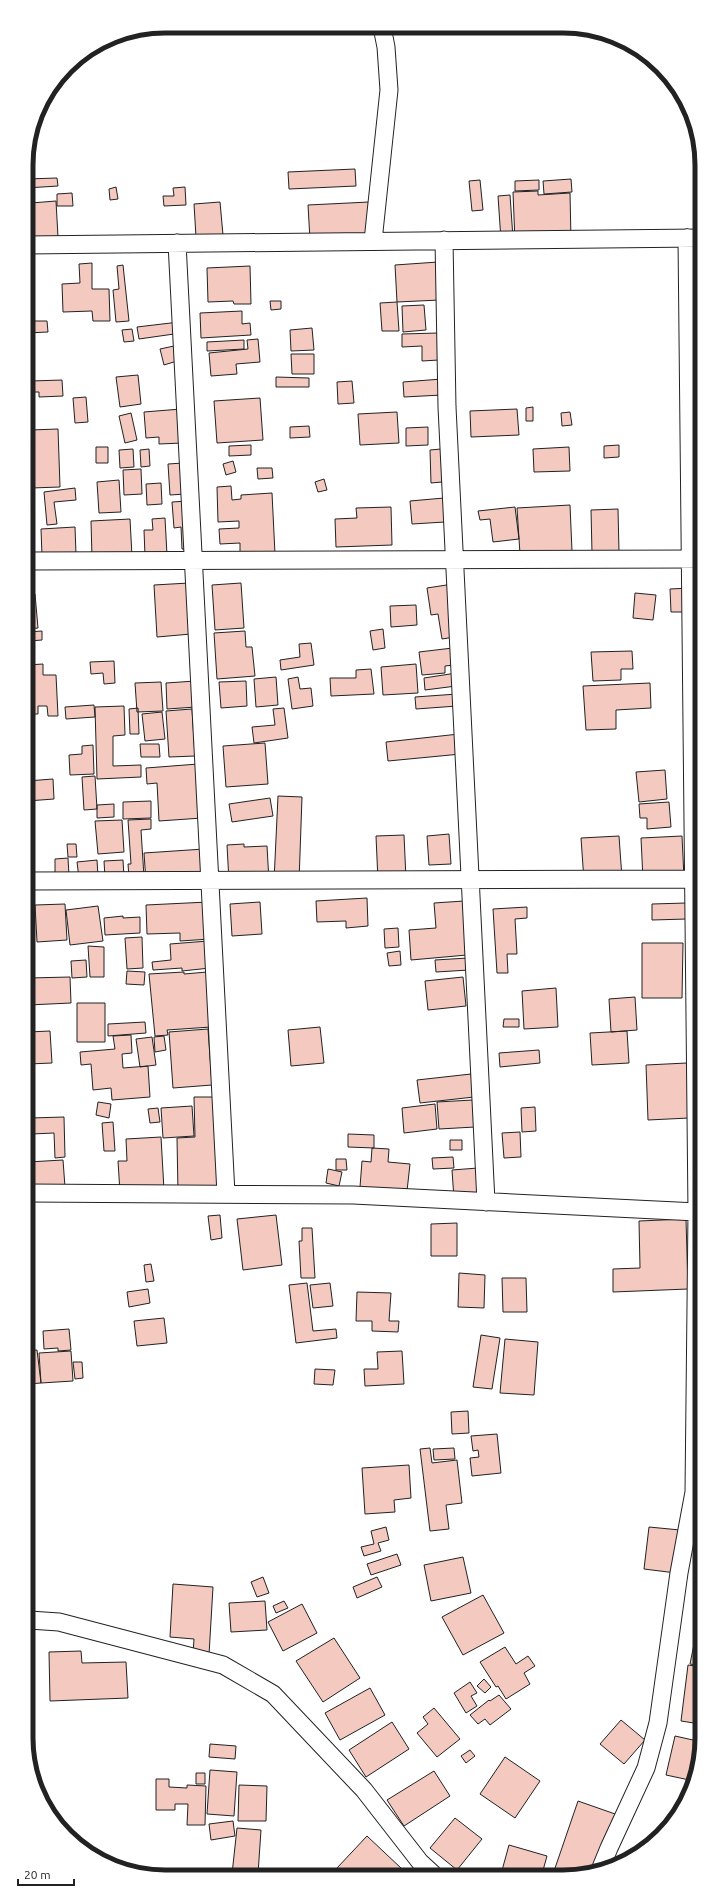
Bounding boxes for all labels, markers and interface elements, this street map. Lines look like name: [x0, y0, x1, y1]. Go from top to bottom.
scale bar: [18, 1861, 74, 1887]
text: 20 m: [24, 1868, 51, 1881]

